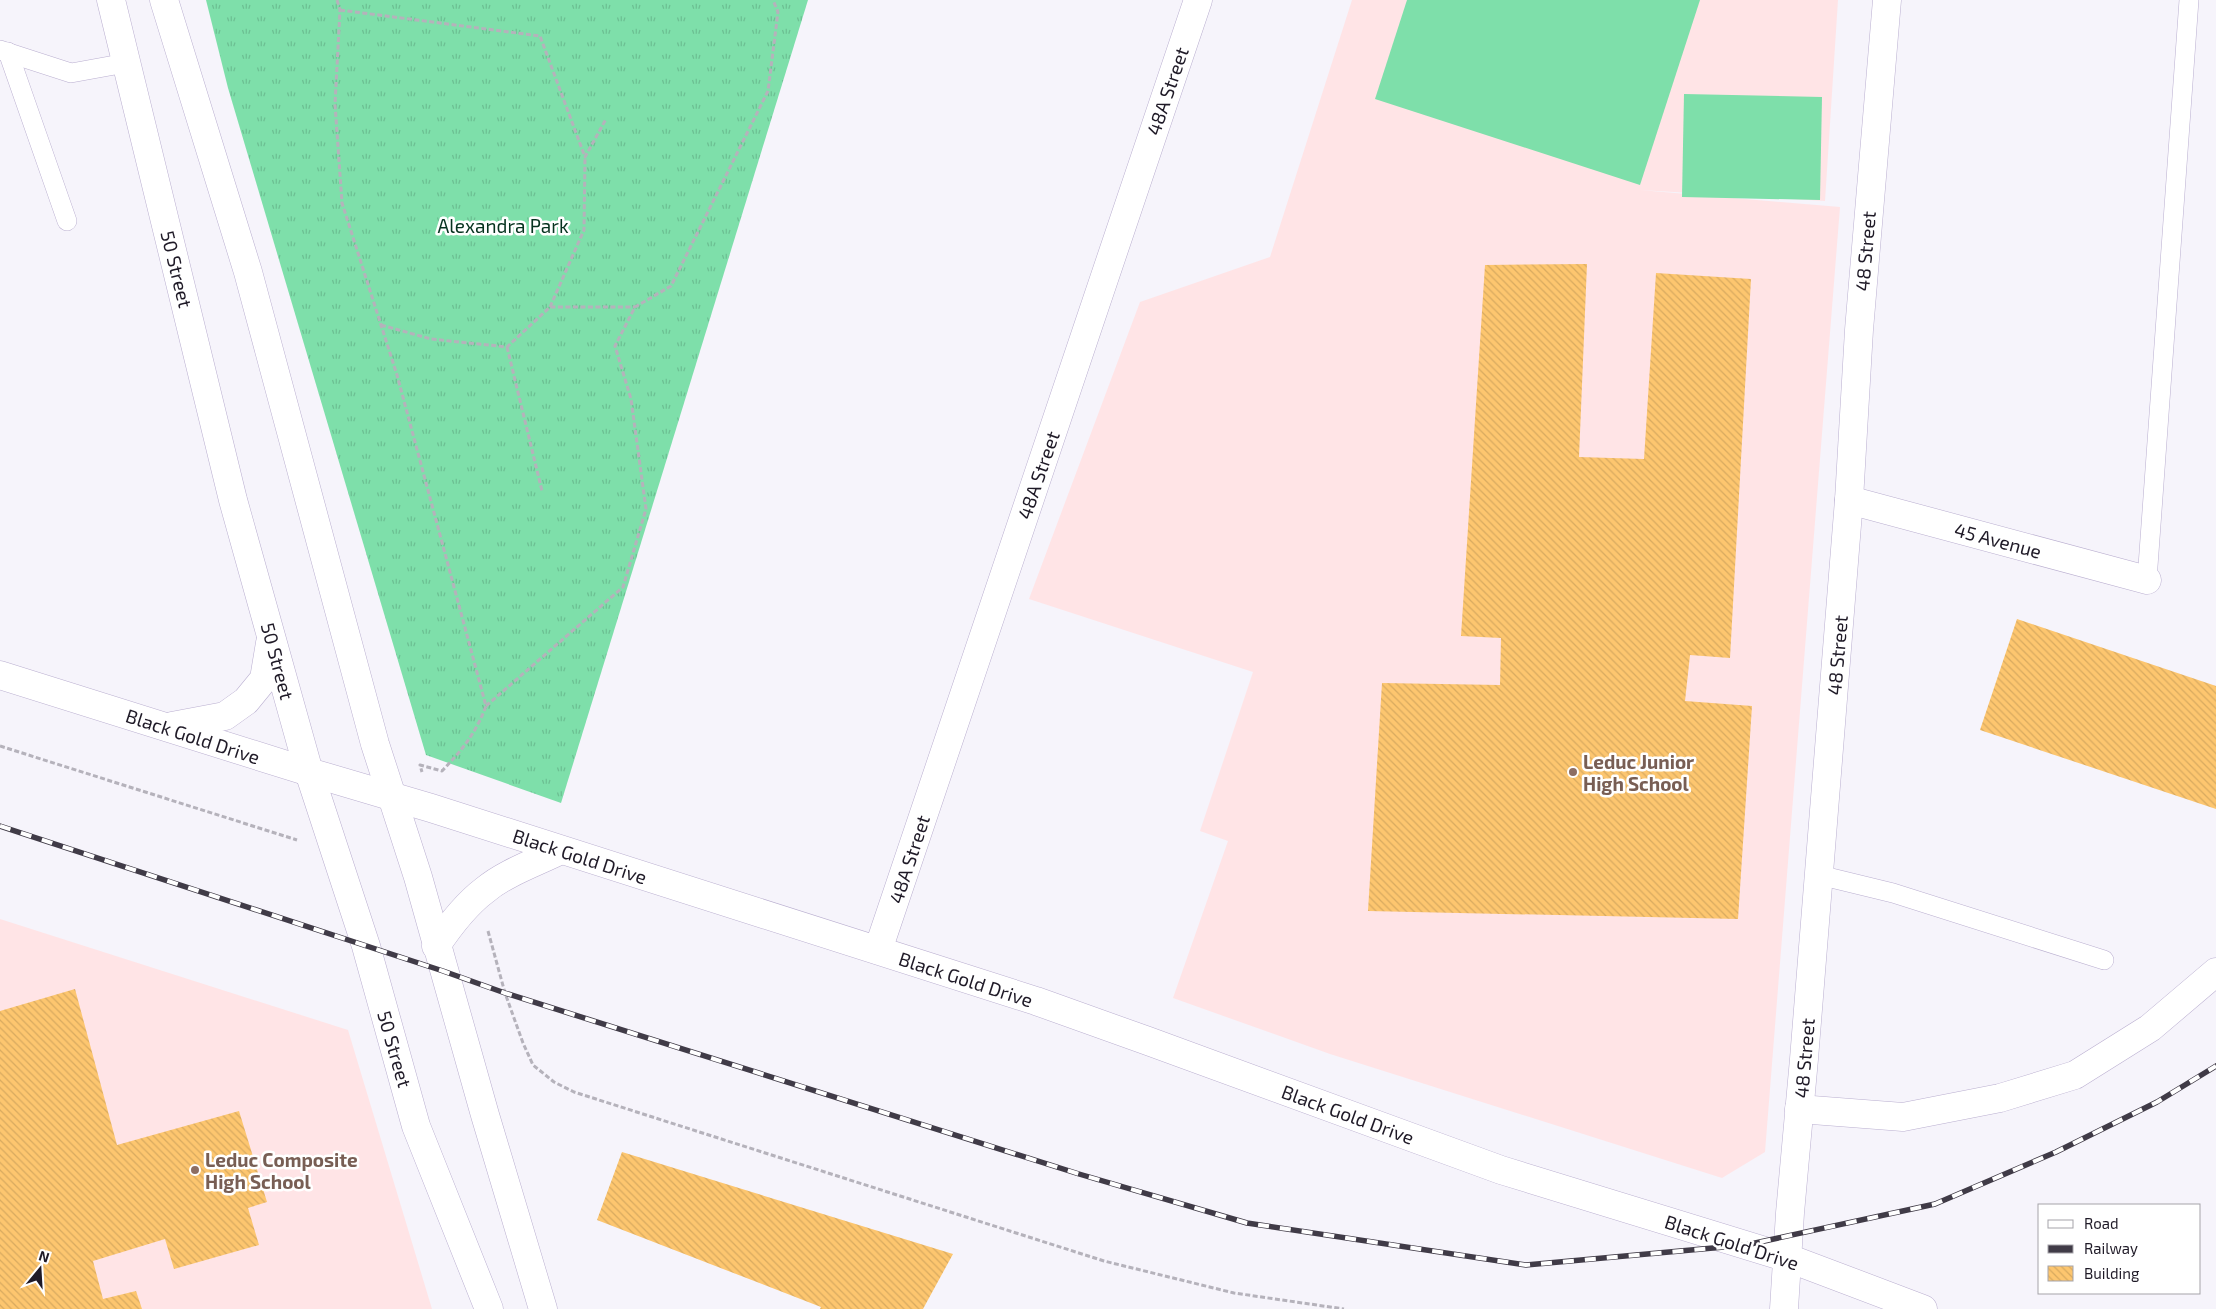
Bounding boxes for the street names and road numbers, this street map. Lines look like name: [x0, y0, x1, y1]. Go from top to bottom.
street label: 48A Street: [1141, 44, 1193, 138]
street label: 48 Street: [1850, 210, 1880, 292]
street label: 50 Street: [156, 228, 198, 310]
street label: 48A Street: [1012, 428, 1064, 522]
street label: 45 Avenue: [1952, 517, 2044, 563]
street label: 48 Street: [1822, 614, 1852, 696]
street label: 50 Street: [257, 620, 299, 702]
street label: Black Gold Drive: [123, 704, 263, 768]
street label: 48A Street: [884, 812, 934, 906]
street label: Black Gold Drive: [510, 824, 650, 888]
street label: Black Gold Drive: [896, 947, 1036, 1011]
street label: 50 Street: [373, 1008, 417, 1090]
street label: 48 Street: [1789, 1017, 1819, 1099]
street label: Black Gold Drive: [1279, 1079, 1417, 1149]
street label: Black Gold Drive: [1662, 1210, 1802, 1274]

